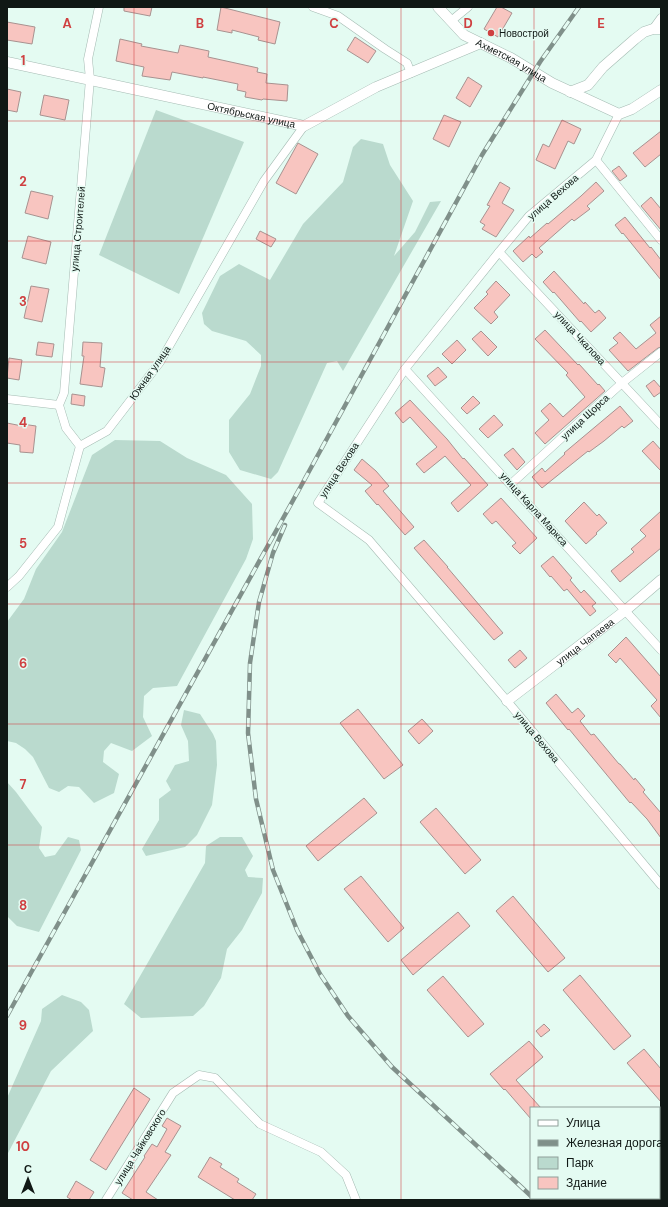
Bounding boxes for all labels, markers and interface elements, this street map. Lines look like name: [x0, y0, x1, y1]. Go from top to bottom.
text: A: [62, 15, 72, 32]
text: B: [196, 15, 204, 32]
text: C: [329, 15, 339, 32]
text: D: [463, 15, 473, 32]
text: E: [597, 15, 605, 32]
place label: Новострой: [499, 27, 549, 40]
marker: Новострой: [486, 28, 496, 38]
street label: Ахметская улица: [474, 35, 550, 85]
text: 1: [21, 52, 25, 69]
street label: Октябрьская улица: [206, 99, 297, 131]
street label: улица Вехова: [525, 171, 582, 223]
text: 2: [19, 173, 27, 190]
street label: улица Строителей: [68, 186, 88, 272]
text: 3: [19, 293, 27, 310]
street label: улица Чкалова: [552, 308, 609, 368]
street label: Южная улица: [126, 343, 174, 403]
street label: улица Щорса: [558, 391, 612, 443]
text: 4: [19, 414, 27, 431]
street label: улица Вехова: [316, 440, 362, 500]
street label: улица Карла Маркса: [497, 469, 571, 549]
text: 5: [19, 535, 27, 552]
street label: улица Чапаева: [553, 615, 617, 668]
text: 6: [19, 655, 27, 672]
street label: улица Вехова: [512, 709, 563, 766]
text: 7: [20, 776, 27, 793]
text: 8: [19, 897, 27, 914]
text: 9: [19, 1017, 27, 1034]
street label: улица Чайковского: [111, 1106, 169, 1187]
legend: [530, 1107, 660, 1199]
text: Улица: [566, 1115, 600, 1131]
text: Железная дорога: [566, 1135, 663, 1151]
text: 10: [16, 1138, 30, 1155]
text: Парк: [566, 1155, 594, 1171]
north arrow: [8, 1159, 48, 1199]
text: С: [24, 1162, 32, 1176]
text: Здание: [566, 1175, 607, 1191]

